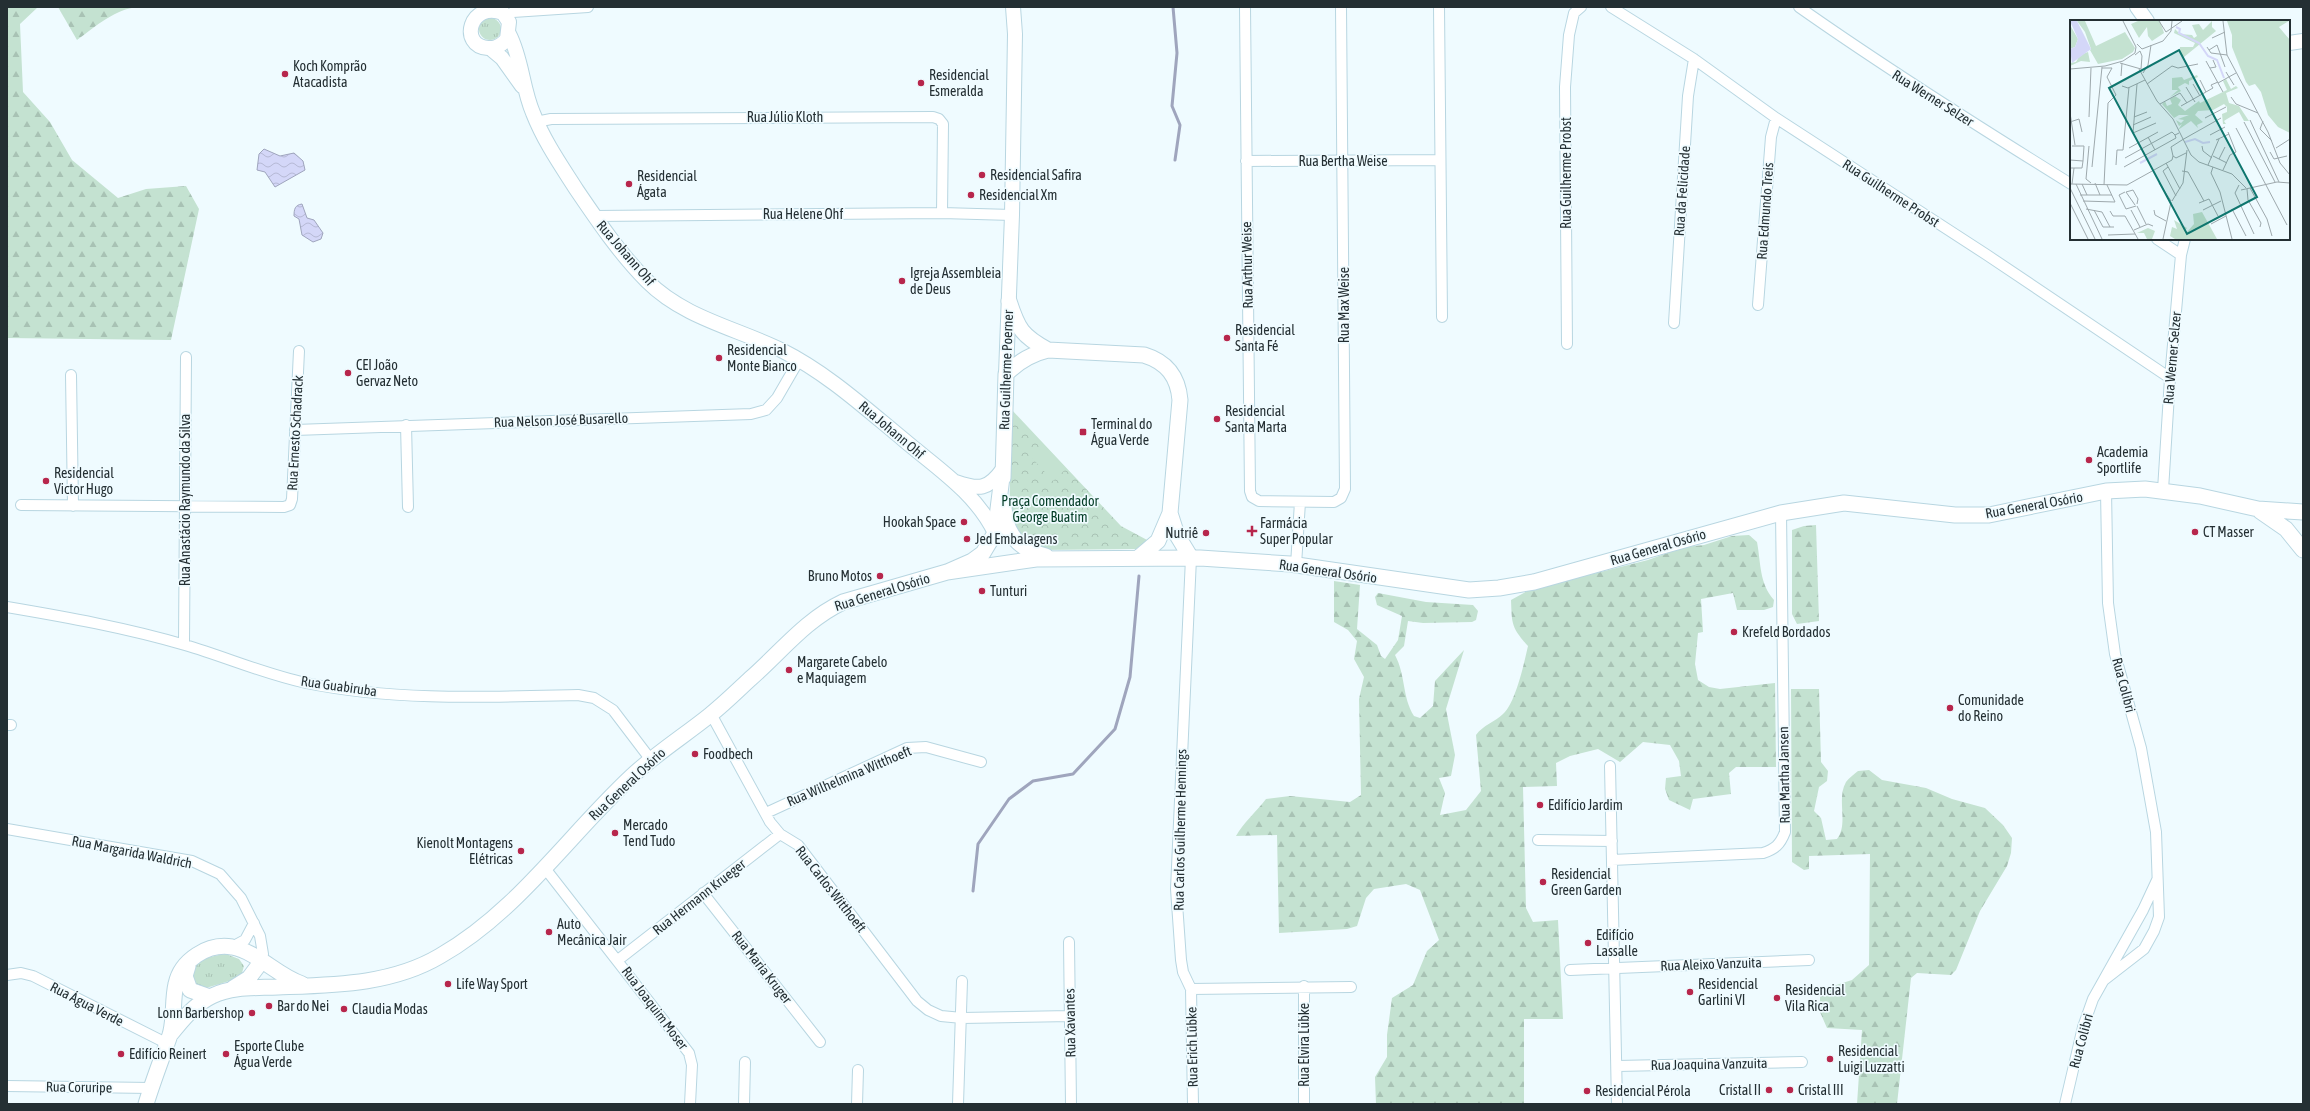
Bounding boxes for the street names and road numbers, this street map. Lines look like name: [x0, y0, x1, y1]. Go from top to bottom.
street label: Rua Werner Selzer: [1889, 67, 1977, 130]
street label: Rua Júlio Kloth: [747, 109, 823, 125]
street label: Rua Guilherme Probst: [1558, 117, 1574, 229]
street label: Rua da Felicidade: [1671, 145, 1693, 237]
street label: Rua Bertha Weise: [1298, 153, 1388, 169]
street label: Rua Guilherme Probst: [1840, 156, 1942, 230]
street label: Rua Edmundo Treis: [1754, 162, 1776, 260]
street label: Rua Helene Ohf: [763, 206, 843, 222]
street label: Rua Johann Ohf: [593, 217, 659, 289]
street label: Rua Arthur Weise: [1238, 221, 1256, 309]
street label: Rua Max Weise: [1336, 267, 1352, 343]
street label: Rua Guilherme Poerner: [996, 309, 1016, 430]
street label: Rua Werner Selzer: [2160, 310, 2184, 405]
street label: Rua Ernesto Schadrack: [284, 375, 306, 491]
street label: Rua Johann Ohf: [856, 398, 928, 462]
street label: Rua Nelson José Busarello: [494, 410, 628, 430]
street label: Rua Anastácio Raymundo da Silva: [177, 414, 193, 586]
street label: Rua General Osório: [1984, 489, 2084, 521]
street label: Rua General Osório: [1608, 526, 1708, 568]
street label: Rua General Osório: [1278, 556, 1378, 586]
street label: Rua General Osório: [832, 570, 932, 614]
street label: Rua Colibri: [2109, 656, 2139, 714]
street label: Rua Guabiruba: [300, 673, 378, 699]
street label: Rua Martha Jansen: [1775, 726, 1793, 824]
street label: Rua Wilhelmina Witthoeft: [784, 743, 914, 809]
street label: Rua General Osório: [585, 744, 669, 824]
street label: Rua Carlos Guilherme Hennings: [1171, 749, 1189, 911]
street label: Rua Margarida Waldrich: [70, 832, 194, 872]
street label: Rua Carlos Witthoeft: [792, 843, 870, 935]
street label: Rua Hermann Krueger: [649, 855, 749, 938]
street label: Rua Maria Kruger: [729, 927, 796, 1007]
street label: Rua Aleixo Vanzuita: [1660, 954, 1762, 974]
street label: Rua Joaquim Moser: [619, 963, 692, 1053]
street label: Rua Água Verde: [48, 979, 126, 1029]
street label: Rua Xavantes: [1061, 988, 1079, 1058]
street label: Rua Elvira Lübke: [1296, 1003, 1312, 1087]
street label: Rua Erich Lübke: [1183, 1007, 1201, 1087]
street label: Rua Colibri: [2066, 1012, 2096, 1070]
street label: Rua Joaquina Vanzuita: [1650, 1055, 1768, 1073]
street label: Rua Coruripe: [46, 1078, 112, 1096]

